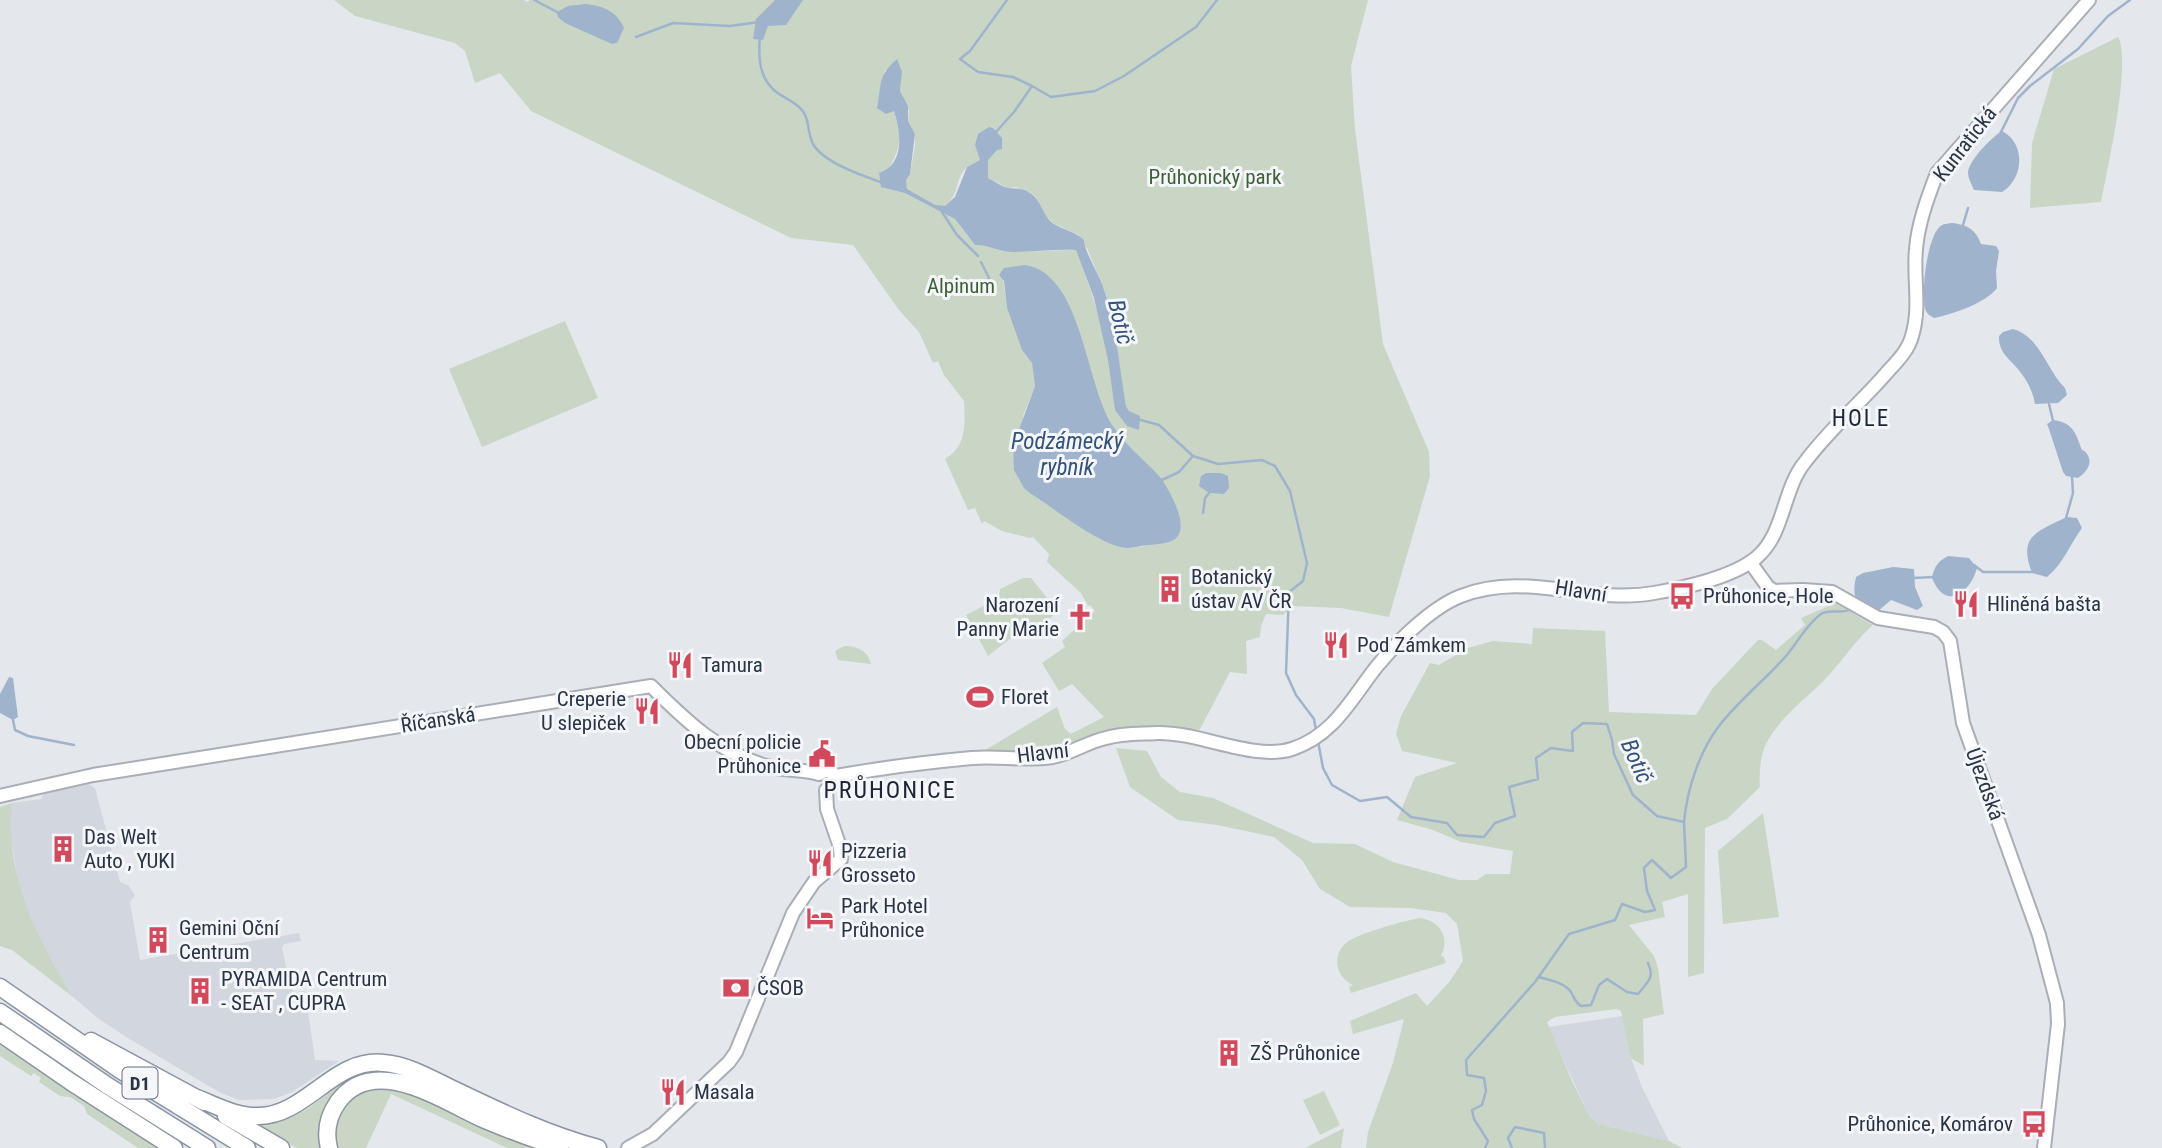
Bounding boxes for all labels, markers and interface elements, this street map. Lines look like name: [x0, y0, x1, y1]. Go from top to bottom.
street label: Kunratická: [1928, 102, 2002, 186]
park label: Průhonický park: [1149, 165, 1282, 189]
park label: Alpinum: [927, 274, 995, 298]
water label: Botič: [1102, 297, 1139, 347]
district label: HOLE: [1832, 405, 1890, 432]
water label: Podzámecký rybník: [1011, 428, 1125, 481]
place label: Botanický ústav AV ČR: [1191, 565, 1292, 613]
building icon: Botanický ústav AV ČR: [1155, 574, 1185, 604]
street label: Hlavní: [1554, 575, 1610, 607]
bus stop icon: Průhonice, Hole: [1667, 581, 1697, 611]
place label: Průhonice, Hole: [1703, 584, 1834, 608]
restaurant icon: Hliněná bašta: [1951, 589, 1981, 619]
place label: Hliněná bašta: [1987, 592, 2101, 616]
place label: Narození Panny Marie: [957, 593, 1060, 641]
church icon: Narození Panny Marie: [1065, 602, 1095, 632]
restaurant icon: Pod Zámkem: [1321, 630, 1351, 660]
place label: Pod Zámkem: [1357, 633, 1466, 657]
restaurant icon: Tamura: [665, 650, 695, 680]
place label: Tamura: [701, 653, 763, 677]
sports icon: Floret: [965, 682, 995, 712]
place label: Floret: [1001, 685, 1049, 709]
place label: Creperie U slepiček: [541, 687, 627, 735]
restaurant icon: Creperie U slepiček: [632, 696, 662, 726]
street label: Říčanská: [399, 702, 477, 738]
place label: Obecní policie Průhonice: [684, 730, 801, 778]
water label: Botič: [1615, 735, 1658, 787]
street label: Hlavní: [1016, 738, 1071, 768]
public building icon: Obecní policie Průhonice: [807, 739, 837, 769]
street label: Újezdská: [1961, 745, 2009, 823]
district label: PRŮHONICE: [823, 775, 957, 804]
place label: Das Welt Auto , YUKI: [84, 825, 175, 873]
building icon: Das Welt Auto , YUKI: [48, 834, 78, 864]
place label: Pizzeria Grosseto: [841, 839, 916, 887]
restaurant icon: Pizzeria Grosseto: [805, 848, 835, 878]
place label: Park Hotel Průhonice: [841, 894, 928, 942]
hotel icon: Park Hotel Průhonice: [805, 903, 835, 933]
place label: Gemini Oční Centrum: [179, 916, 280, 964]
building icon: Gemini Oční Centrum: [143, 925, 173, 955]
place label: PYRAMIDA Centrum - SEAT , CUPRA: [221, 967, 387, 1015]
bank icon: ČSOB: [721, 973, 751, 1003]
building icon: PYRAMIDA Centrum - SEAT , CUPRA: [185, 976, 215, 1006]
place label: ČSOB: [757, 976, 804, 1000]
building icon: ZŠ Průhonice: [1214, 1038, 1244, 1068]
place label: ZŠ Průhonice: [1250, 1041, 1360, 1065]
road number: D1: [122, 1068, 158, 1098]
restaurant icon: Masala: [658, 1077, 688, 1107]
place label: Masala: [694, 1080, 754, 1104]
bus stop icon: Průhonice, Komárov: [2019, 1109, 2049, 1139]
place label: Průhonice, Komárov: [1847, 1112, 2013, 1136]

